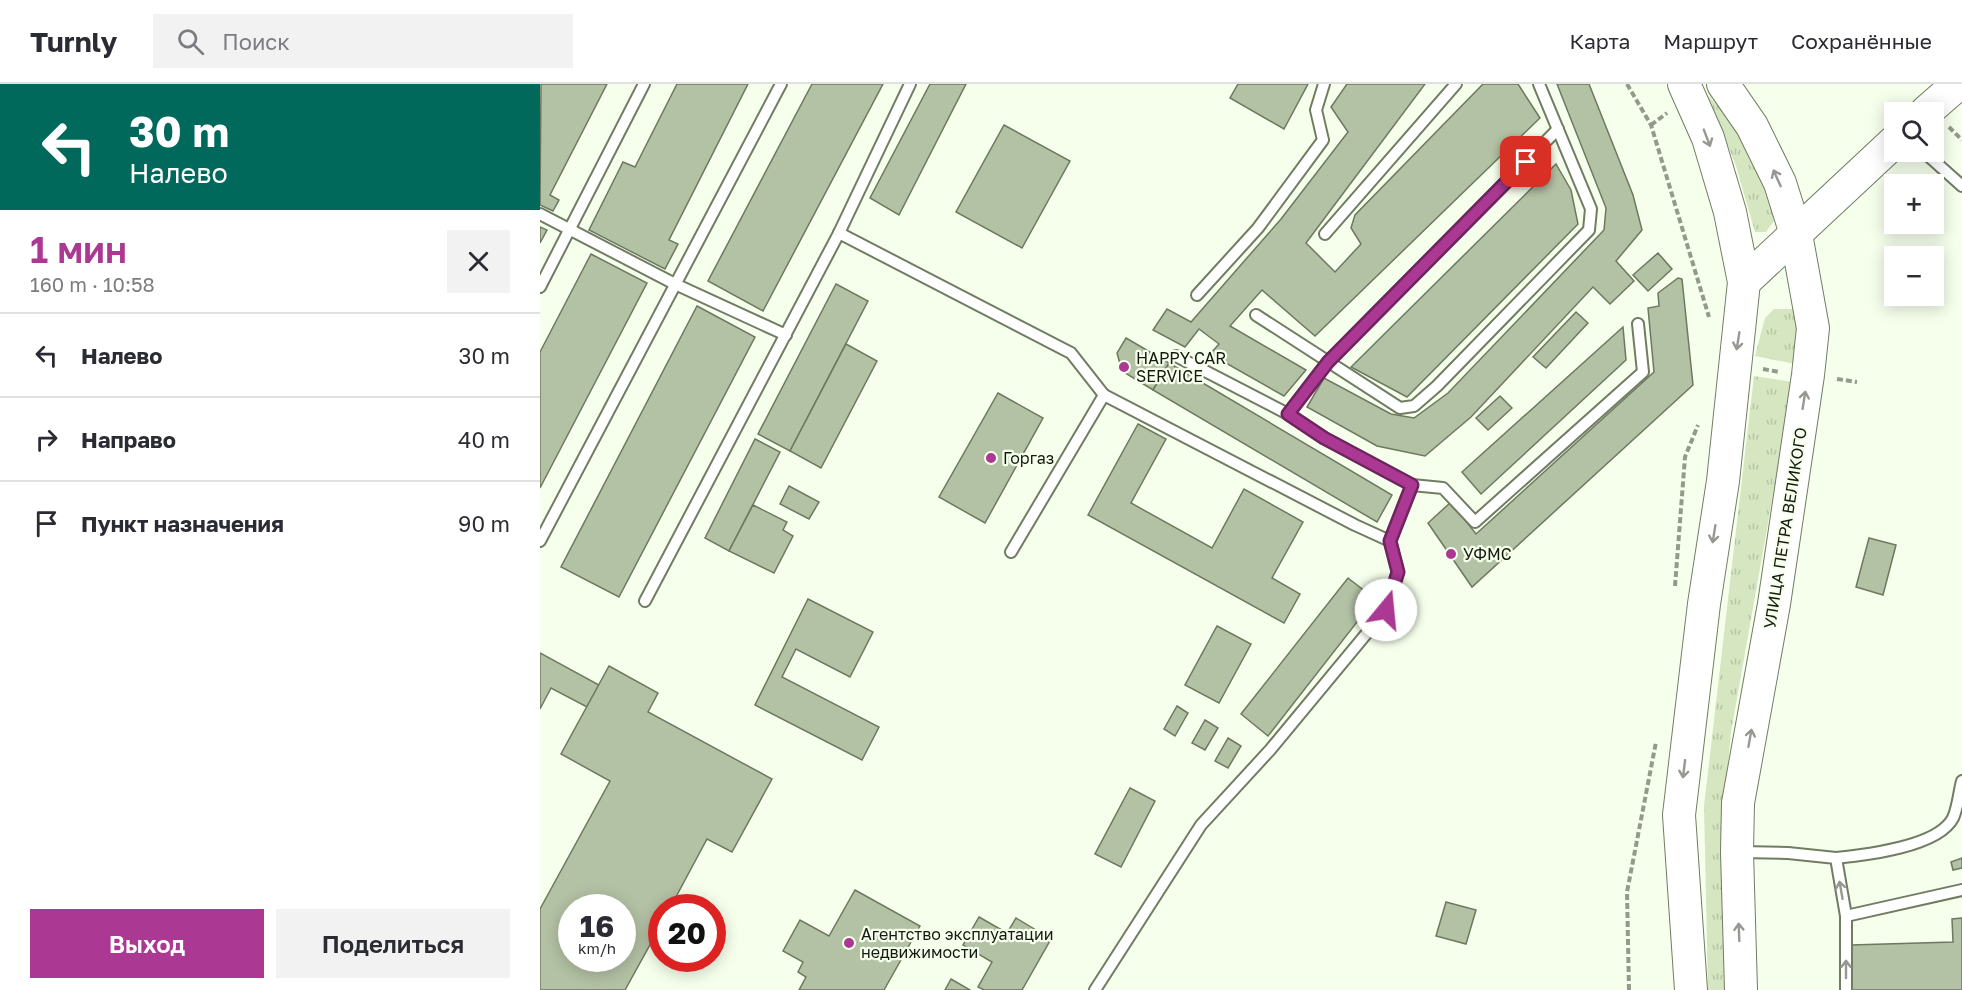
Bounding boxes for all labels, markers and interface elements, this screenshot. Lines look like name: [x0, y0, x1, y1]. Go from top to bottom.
search box: [153, 14, 573, 68]
text: Turnly: [30, 25, 117, 58]
icon: search: [174, 25, 207, 58]
text: Поиск: [222, 28, 290, 55]
text: Карта: [1569, 28, 1630, 54]
text: Маршрут: [1663, 28, 1758, 54]
text: Сохранённые: [1791, 28, 1932, 54]
map controls: [1884, 102, 1944, 306]
button: search: [1884, 102, 1944, 162]
text: 30 m: [129, 106, 229, 156]
icon: left: [30, 108, 108, 186]
one-way arrow: [1702, 128, 1713, 147]
pin: [1500, 136, 1551, 187]
icon: arrive: [1509, 145, 1542, 178]
text: Налево: [129, 157, 228, 189]
one-way arrow: [1771, 170, 1782, 188]
button: +: [1884, 174, 1944, 234]
text: 1 мин: [30, 228, 127, 271]
button: close: [447, 230, 510, 293]
button: −: [1884, 246, 1944, 306]
text: 160 m · 10:58: [30, 272, 155, 296]
one-way arrow: [1732, 330, 1743, 350]
icon: left: [30, 339, 63, 372]
text: Налево: [81, 342, 163, 369]
text: 30 m: [459, 342, 510, 369]
place label: HAPPY CAR SERVICE: [1136, 348, 1226, 386]
marker: HAPPY CAR SERVICE: [1117, 360, 1131, 374]
one-way arrow: [1799, 391, 1810, 410]
icon: right: [30, 423, 63, 456]
text: Направо: [81, 426, 176, 453]
text: 40 m: [458, 426, 510, 453]
street label: УЛИЦА ПЕТРА ВЕЛИКОГО: [1759, 426, 1811, 630]
place label: Горгаз: [1003, 448, 1054, 468]
marker: Горгаз: [984, 451, 998, 465]
icon: arrive: [30, 507, 63, 540]
text: Пункт назначения: [81, 510, 284, 537]
text: 90 m: [458, 510, 510, 537]
one-way arrow: [1709, 524, 1720, 543]
place label: УФМС: [1463, 544, 1512, 564]
marker: УФМС: [1444, 547, 1458, 561]
position arrow: [1354, 578, 1418, 642]
one-way arrow: [1745, 728, 1756, 748]
one-way arrow: [1679, 759, 1690, 779]
one-way arrow: [1835, 880, 1846, 900]
speed limit sign: 20: [648, 894, 726, 972]
text: 16: [580, 908, 614, 944]
button: Выход: [30, 909, 264, 978]
button: Поделиться: [276, 909, 510, 978]
one-way arrow: [1734, 922, 1745, 942]
place label: Агентство эксплуатации недвижимости: [861, 924, 1053, 962]
marker: Агентство эксплуатации недвижимости: [842, 936, 856, 950]
text: km/h: [578, 939, 616, 957]
one-way arrow: [1840, 959, 1852, 979]

